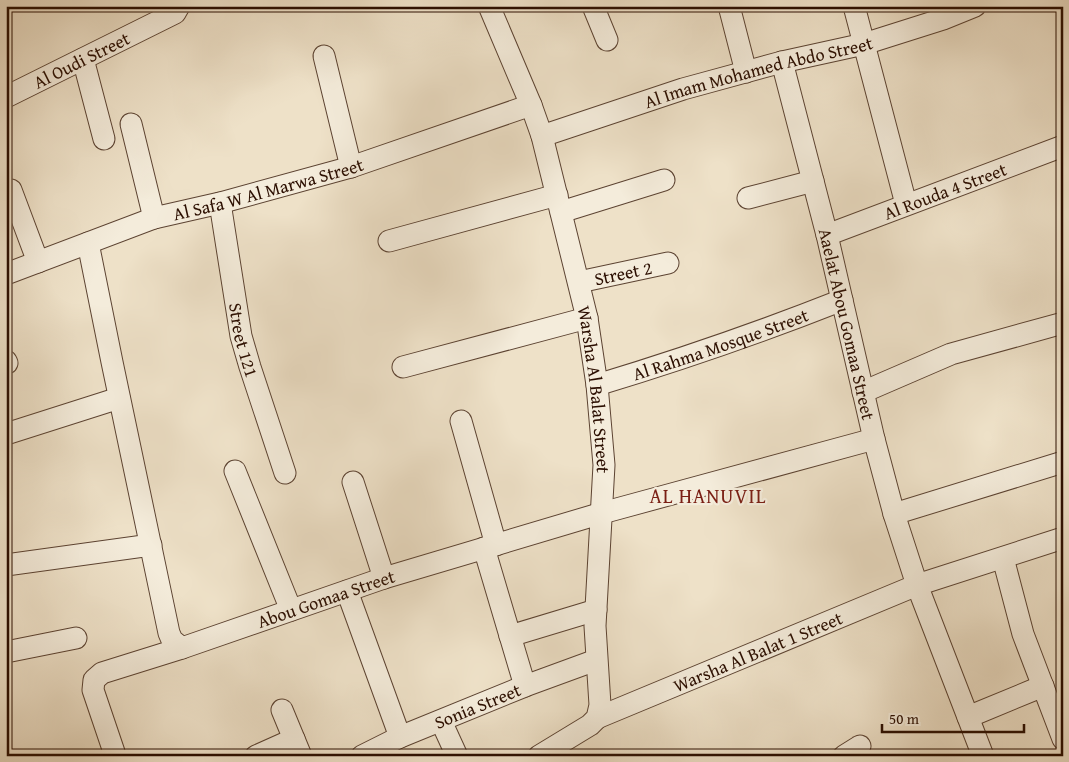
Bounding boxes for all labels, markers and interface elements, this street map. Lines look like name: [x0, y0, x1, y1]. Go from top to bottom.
street label: Al Oudi Street: [28, 24, 135, 95]
street label: Al Imam Mohamed Abdo Street: [641, 28, 877, 115]
street label: Al Safa W Al Marwa Street: [170, 150, 368, 227]
street label: Al Rouda 4 Street: [880, 155, 1011, 226]
street label: Aaelat Abou Gomaa Street: [812, 225, 883, 423]
street label: Street 2: [592, 253, 654, 292]
street label: Street 121: [222, 301, 266, 381]
street label: Al Rahma Mosque Street: [629, 301, 813, 387]
street label: Warsha Al Balat Street: [571, 303, 618, 475]
district label: AL HANUVIL: [650, 481, 766, 510]
street label: Abou Gomaa Street: [253, 562, 399, 635]
street label: Warsha Al Balat 1 Street: [669, 604, 847, 698]
street label: Sonia Street: [430, 675, 525, 735]
scale bar: [882, 702, 1024, 734]
text: 50 m: [889, 708, 920, 729]

